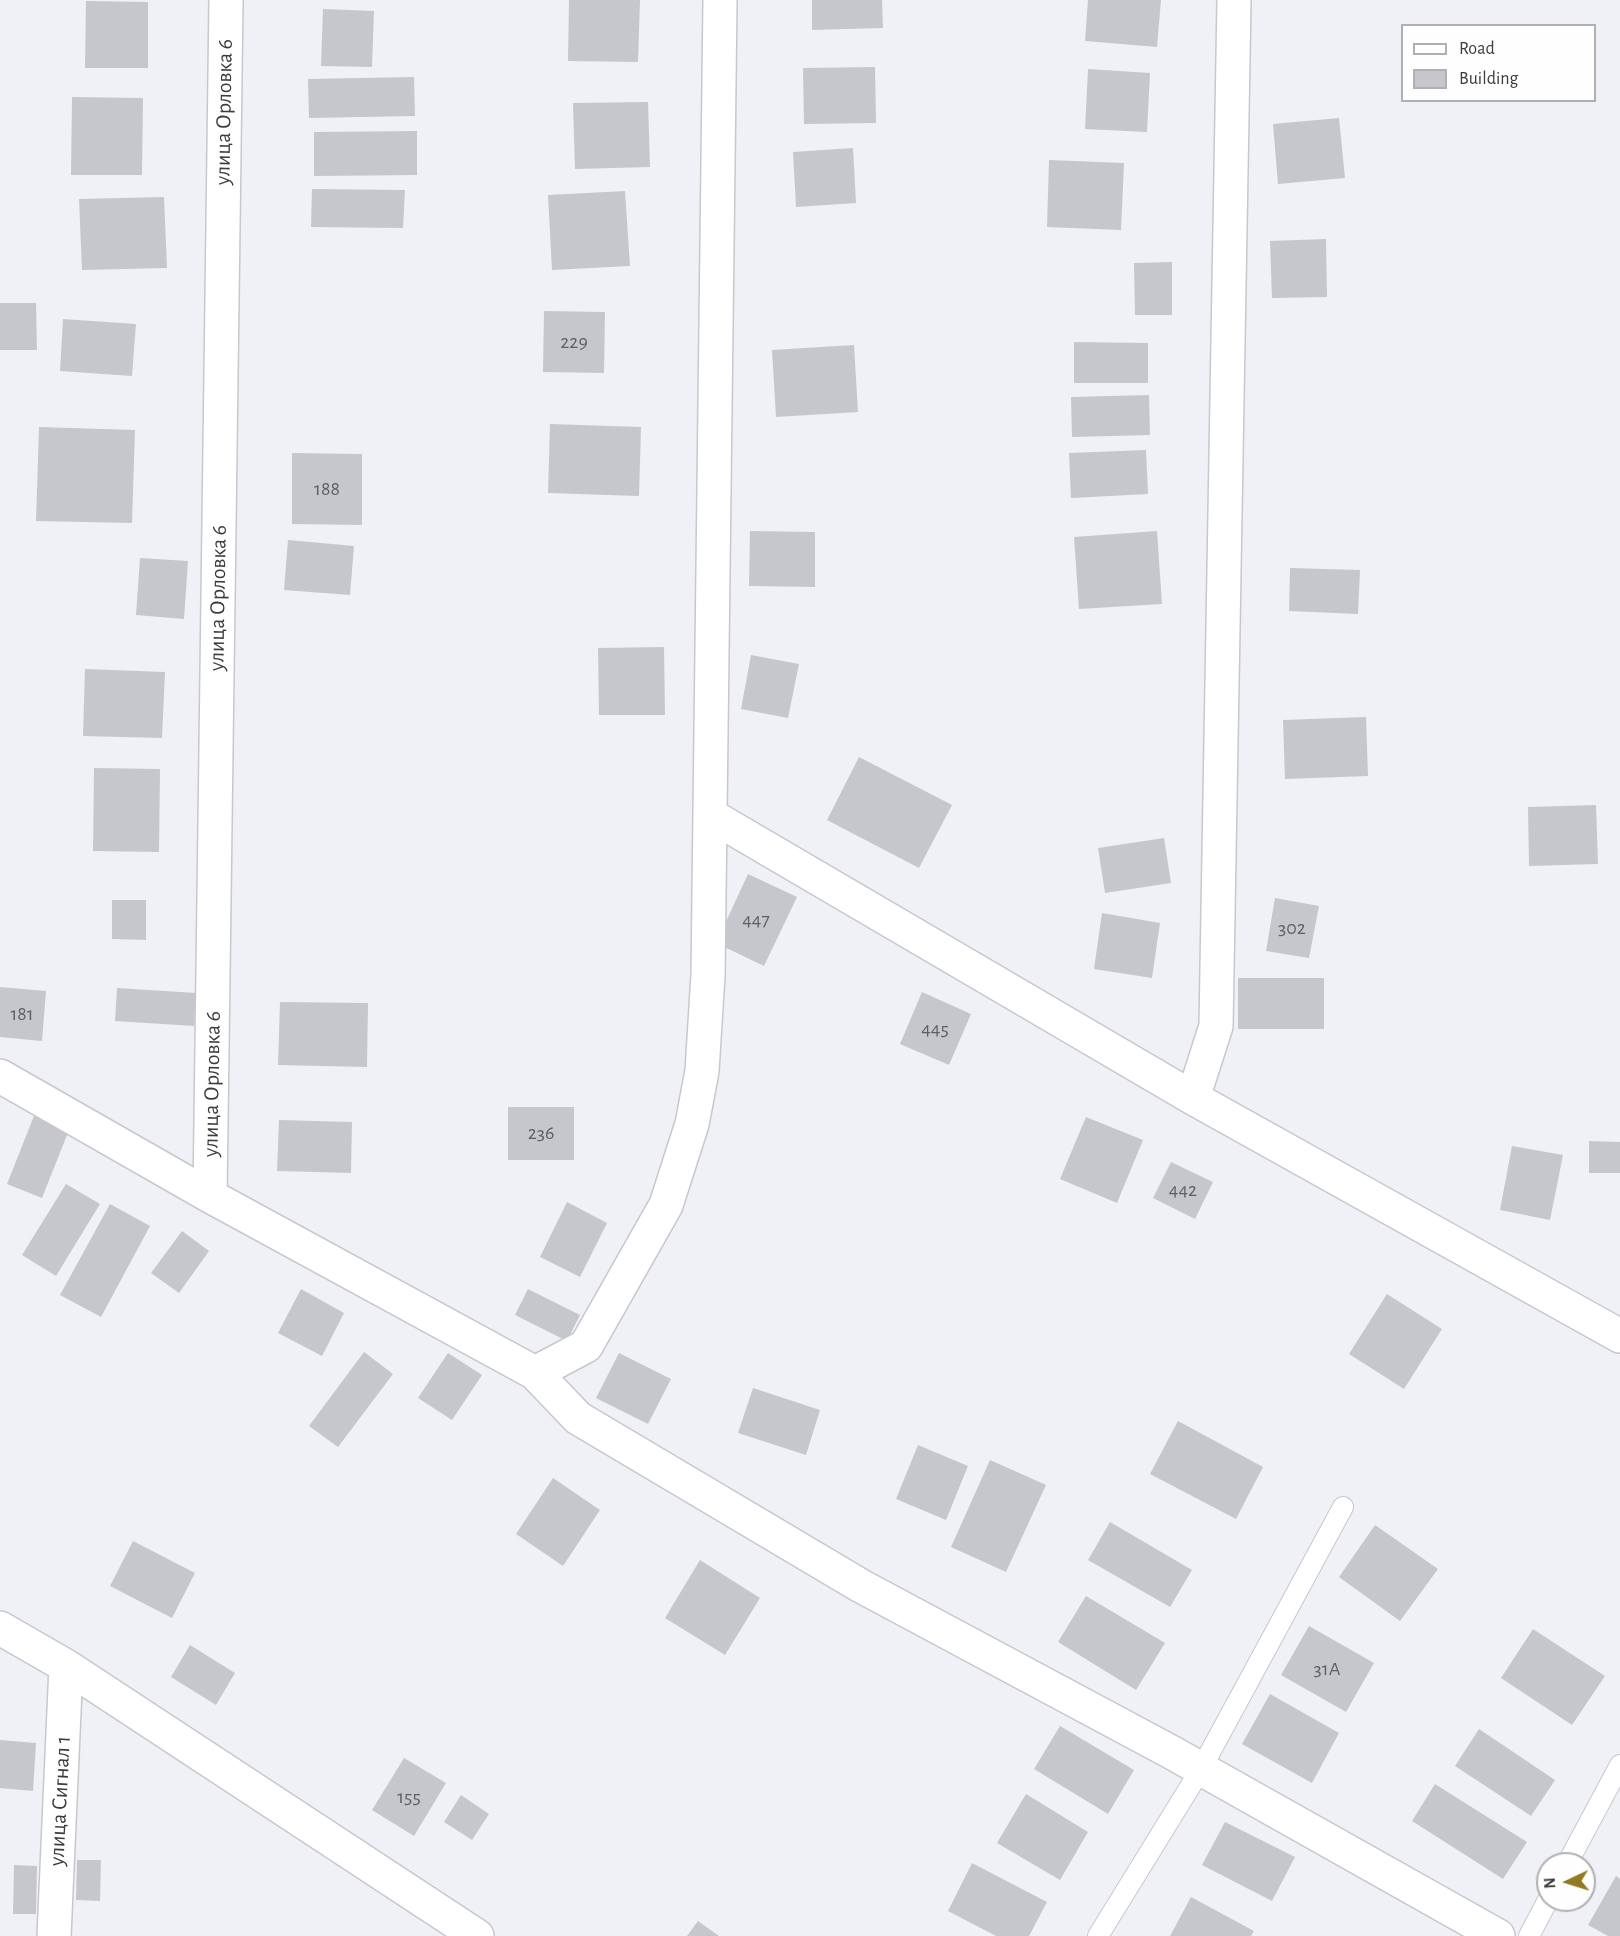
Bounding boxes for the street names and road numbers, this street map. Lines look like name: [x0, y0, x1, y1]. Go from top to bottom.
street label: улица Орловка 6: [210, 39, 238, 185]
street label: улица Орловка 6: [204, 525, 232, 671]
street label: улица Орловка 6: [198, 1011, 226, 1157]
street label: улица Сигнал 1: [43, 1735, 77, 1867]

